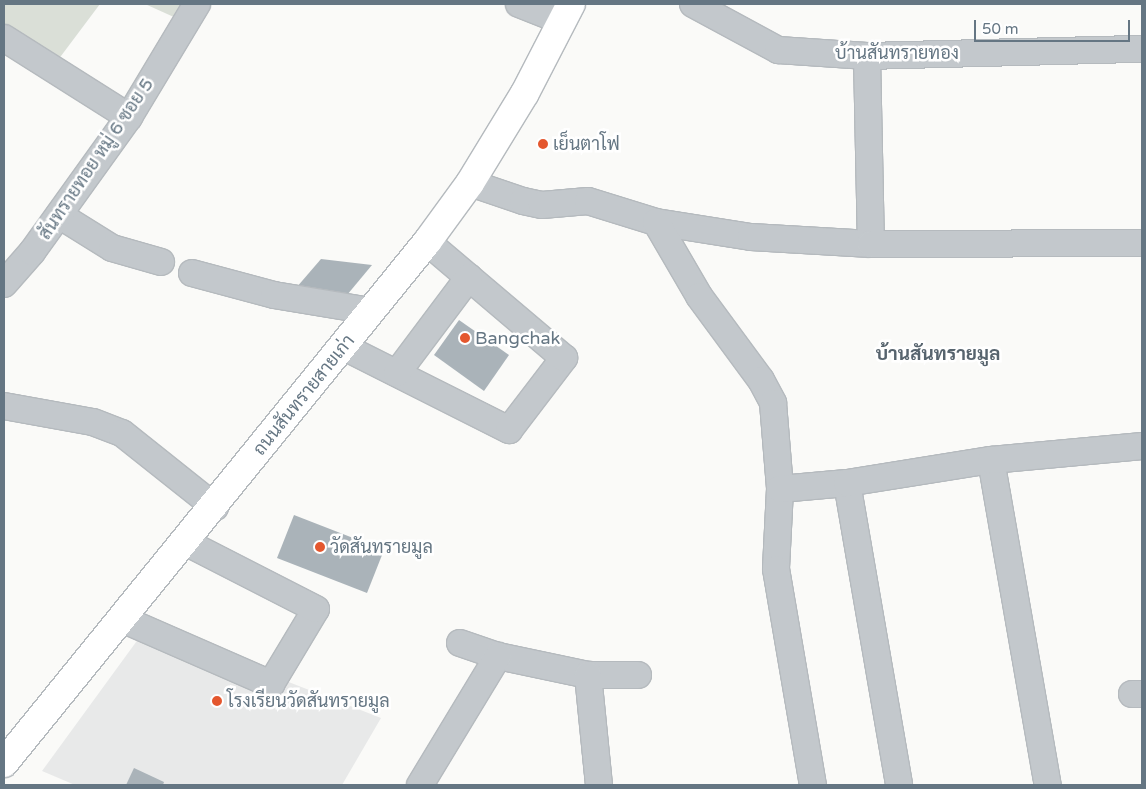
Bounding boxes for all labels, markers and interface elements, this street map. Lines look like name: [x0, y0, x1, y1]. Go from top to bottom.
scale bar: [976, 10, 1132, 42]
text: 50 m: [982, 20, 1019, 38]
street label: บ้านสันทรายทอง: [835, 42, 959, 64]
street label: สันทรายทอย หมู่ 6 ซอย 5: [34, 74, 158, 244]
place label: เย็นตาโฟ: [553, 133, 620, 155]
marker: เย็นตาโฟ: [537, 138, 549, 150]
place label: Bangchak: [475, 327, 560, 349]
street label: ถนนสันทรายสายเก่า: [249, 330, 359, 460]
marker: Bangchak: [459, 332, 471, 344]
district label: บ้านสันทรายมูล: [876, 344, 1000, 366]
place label: วัดสันทรายมูล: [330, 536, 433, 558]
marker: วัดสันทรายมูล: [314, 541, 326, 553]
place label: โรงเรียนวัดสันทรายมูล: [227, 690, 390, 712]
marker: โรงเรียนวัดสันทรายมูล: [211, 695, 223, 707]

